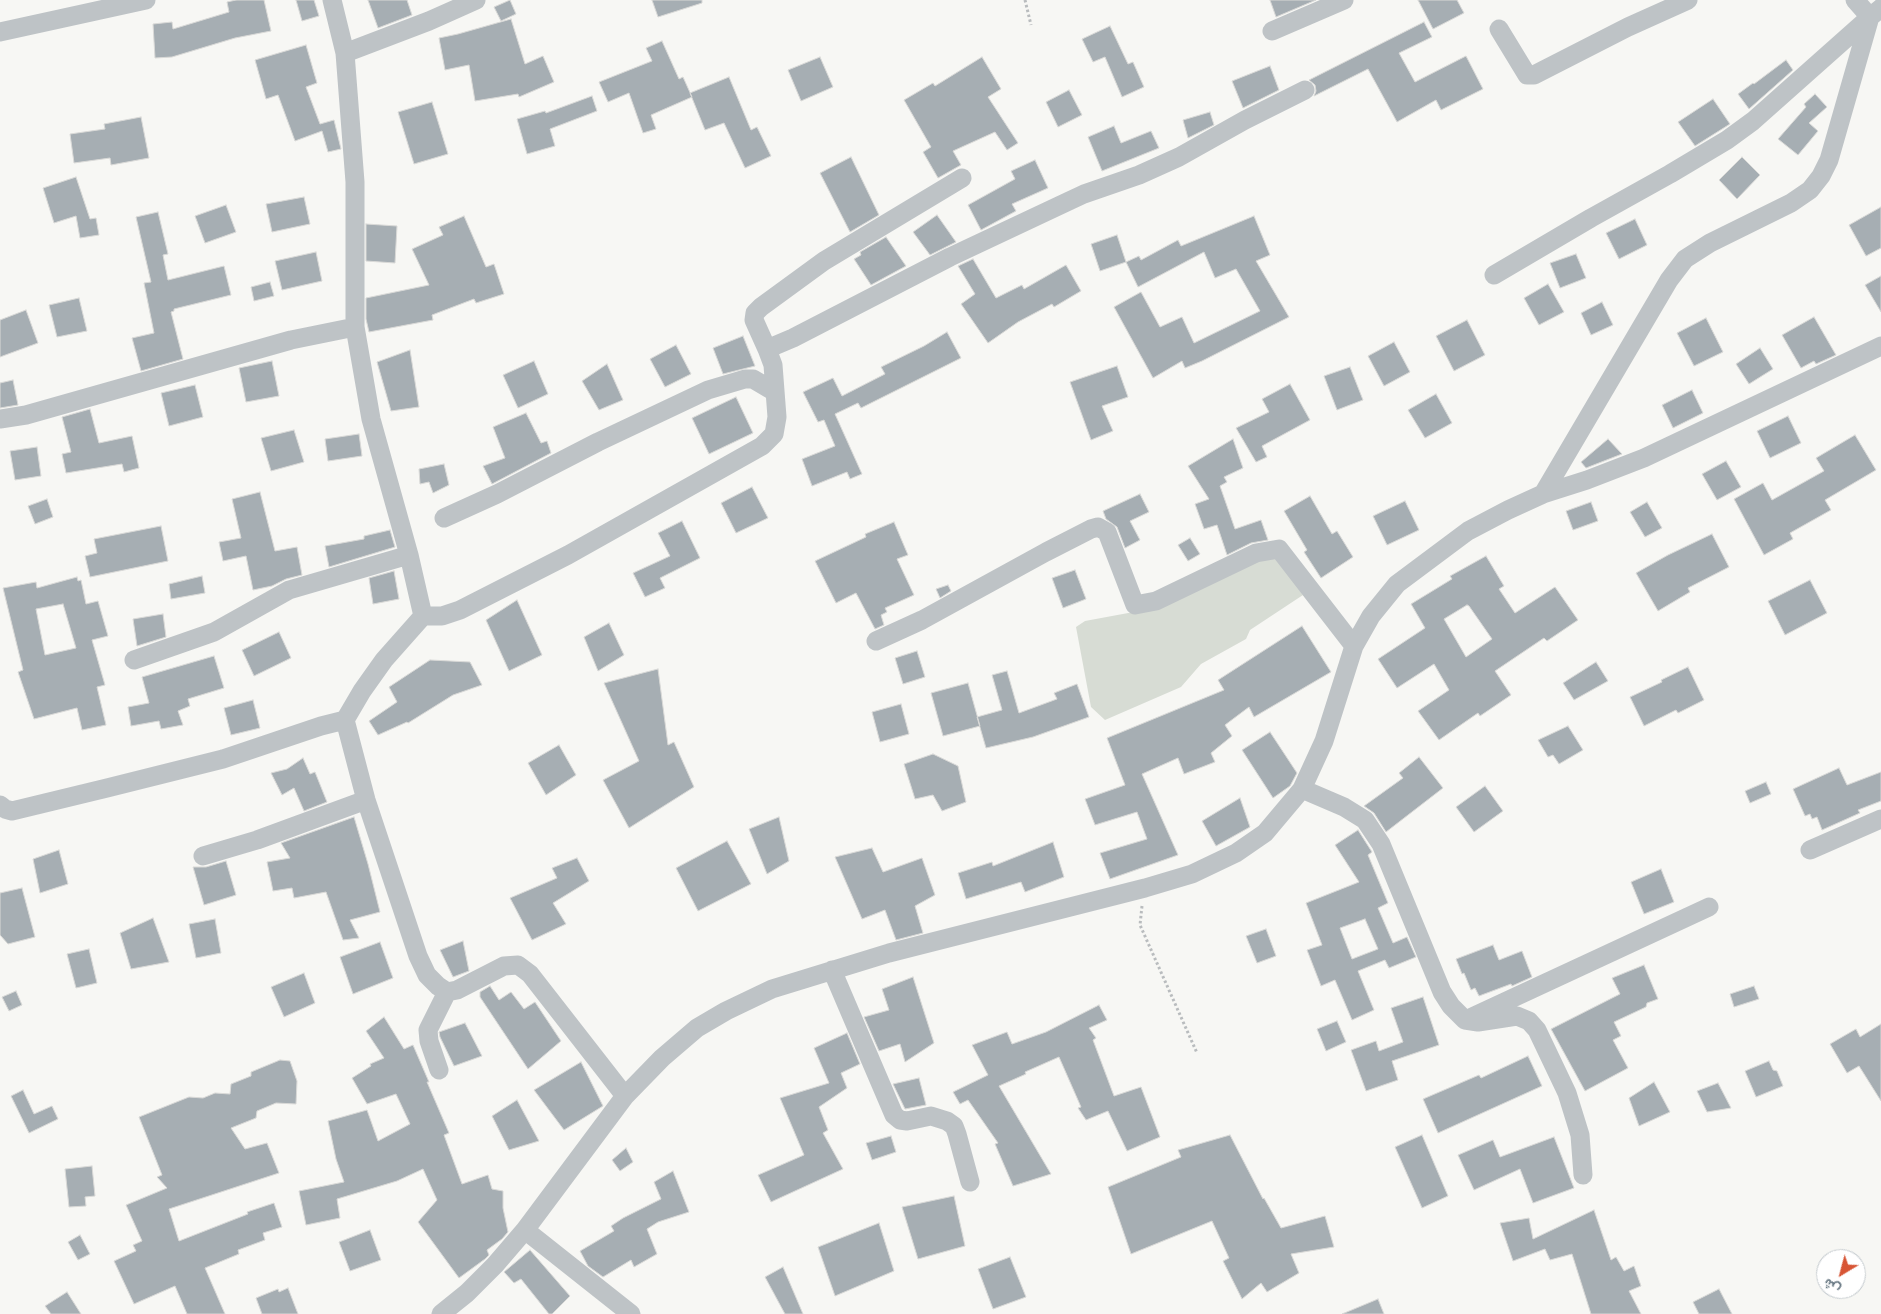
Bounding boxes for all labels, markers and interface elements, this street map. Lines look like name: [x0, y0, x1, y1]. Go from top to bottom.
north arrow: [1816, 1249, 1866, 1299]
text: ش: [1820, 1274, 1844, 1297]

